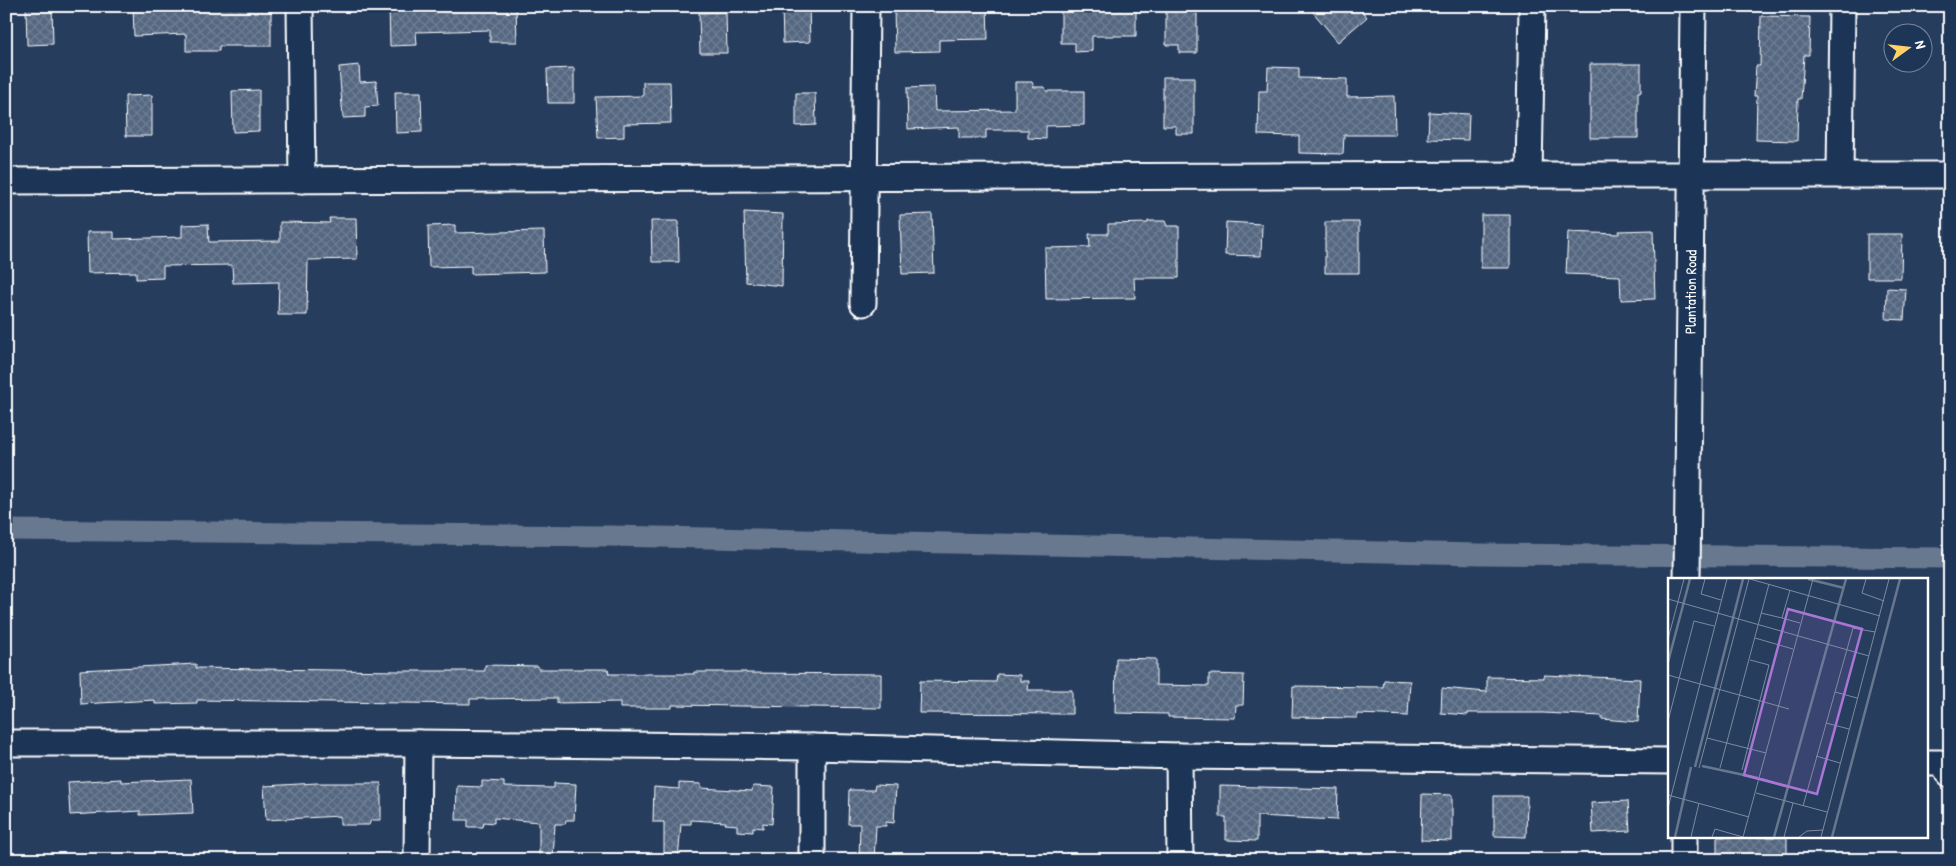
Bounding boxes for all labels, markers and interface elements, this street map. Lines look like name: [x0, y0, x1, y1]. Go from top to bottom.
north arrow: [1884, 22, 1934, 72]
text: N: [1911, 38, 1931, 51]
street label: Plantation Road: [1679, 250, 1701, 334]
inset map: [1668, 578, 1928, 838]

